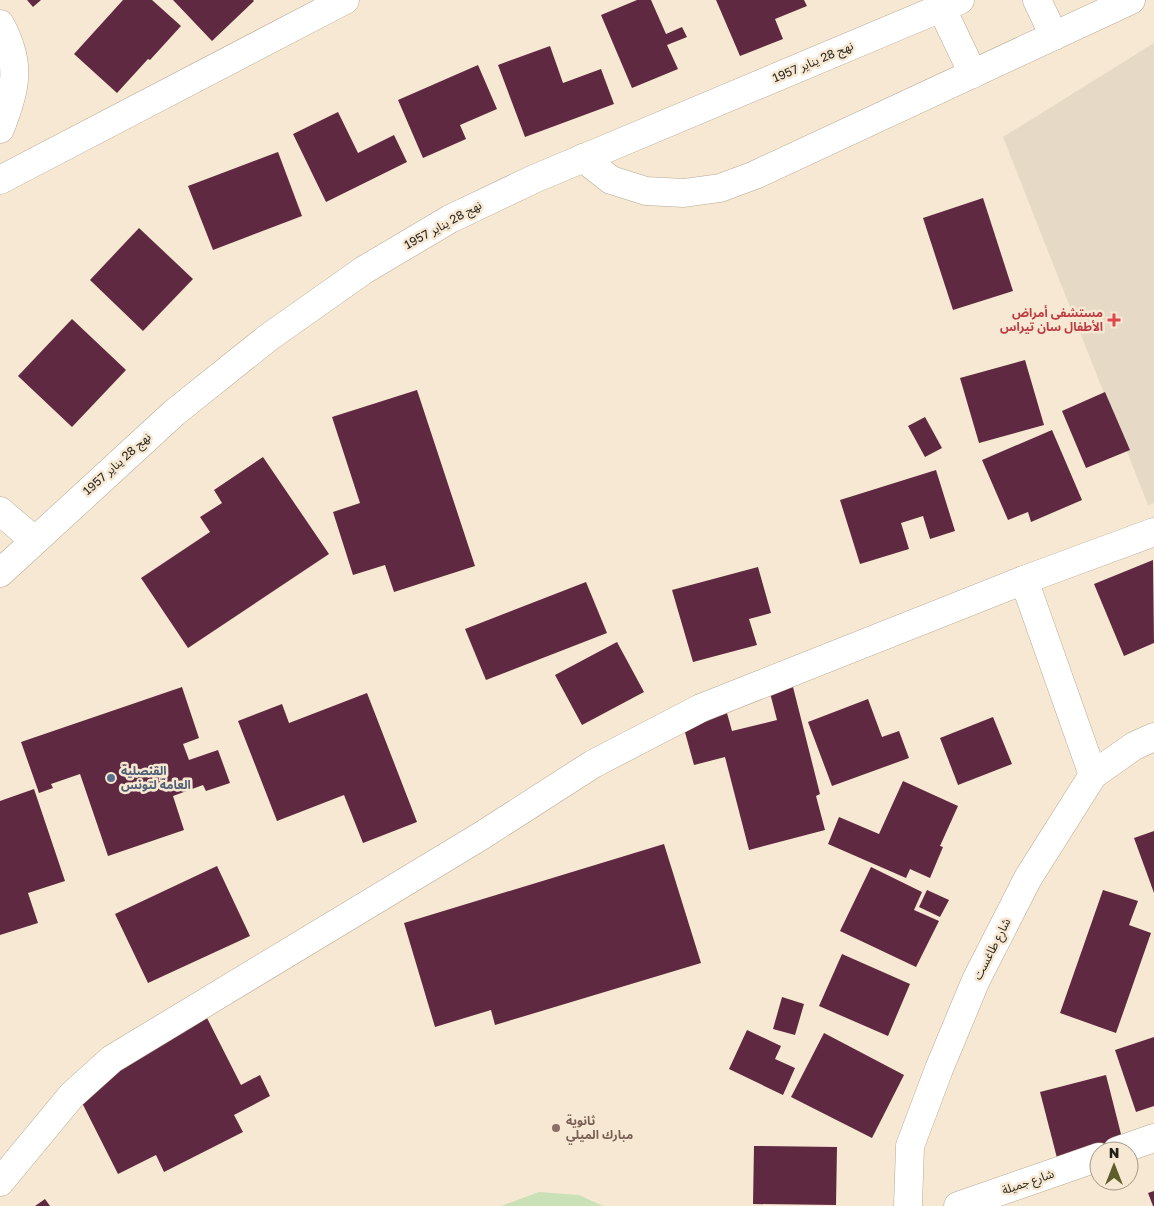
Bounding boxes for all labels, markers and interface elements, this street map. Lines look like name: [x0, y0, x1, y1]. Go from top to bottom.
street label: نهج 28 يناير 1957: [770, 38, 856, 87]
street label: نهج 28 يناير 1957: [401, 197, 485, 254]
place label: مستشفى أمراض الأطفال سان تيراس: [1000, 305, 1103, 334]
marker: مستشفى أمراض الأطفال سان تيراس: [1107, 313, 1121, 327]
street label: نهج 28 يناير 1957: [80, 429, 155, 500]
place label: القنصلية العامة لتونس: [121, 763, 191, 792]
marker: القنصلية العامة لتونس: [105, 772, 117, 784]
street label: شارع طاغست: [970, 915, 1015, 983]
place label: ثانوية مبارك الميلي: [566, 1113, 633, 1145]
marker: ثانوية مبارك الميلي: [550, 1122, 562, 1134]
north arrow: [1089, 1141, 1139, 1191]
text: N: [1109, 1144, 1119, 1161]
street label: شارع جميلة: [1000, 1166, 1057, 1199]

